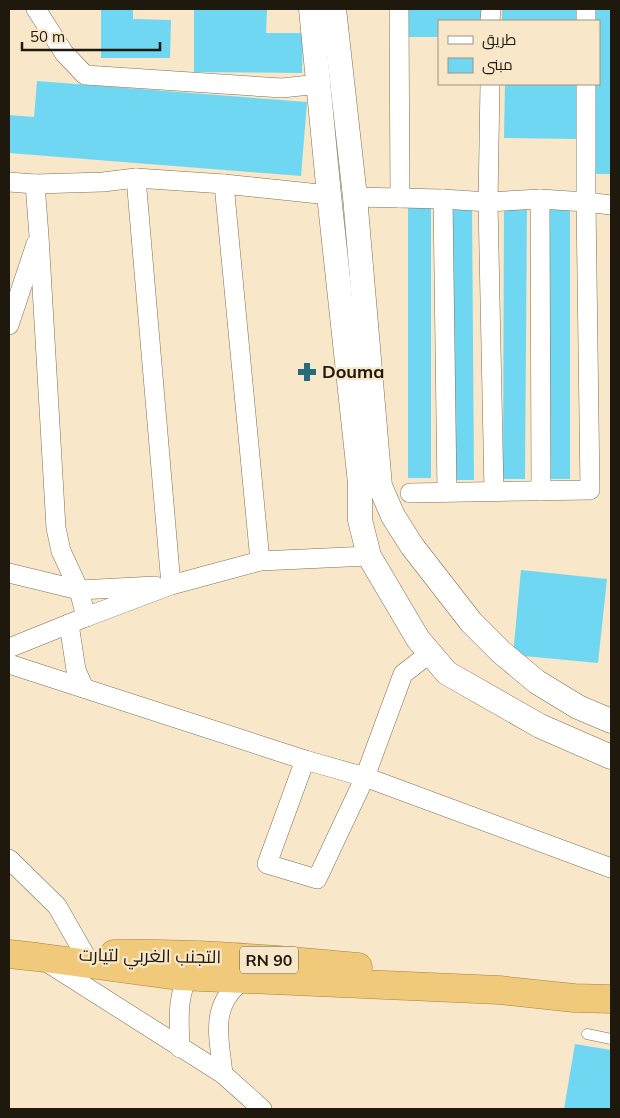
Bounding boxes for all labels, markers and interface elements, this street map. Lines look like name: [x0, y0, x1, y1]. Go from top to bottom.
scale bar: [22, 20, 160, 52]
legend: [438, 20, 600, 85]
text: 50 m: [30, 27, 65, 46]
text: طريق: [482, 30, 516, 50]
text: مبنى: [482, 55, 513, 75]
place label: Douma: [322, 360, 384, 383]
pharmacy icon: Douma: [296, 361, 318, 383]
street label: التجنب الغربي لتيارت: [79, 943, 221, 971]
road number: RN 90: [240, 946, 298, 974]

